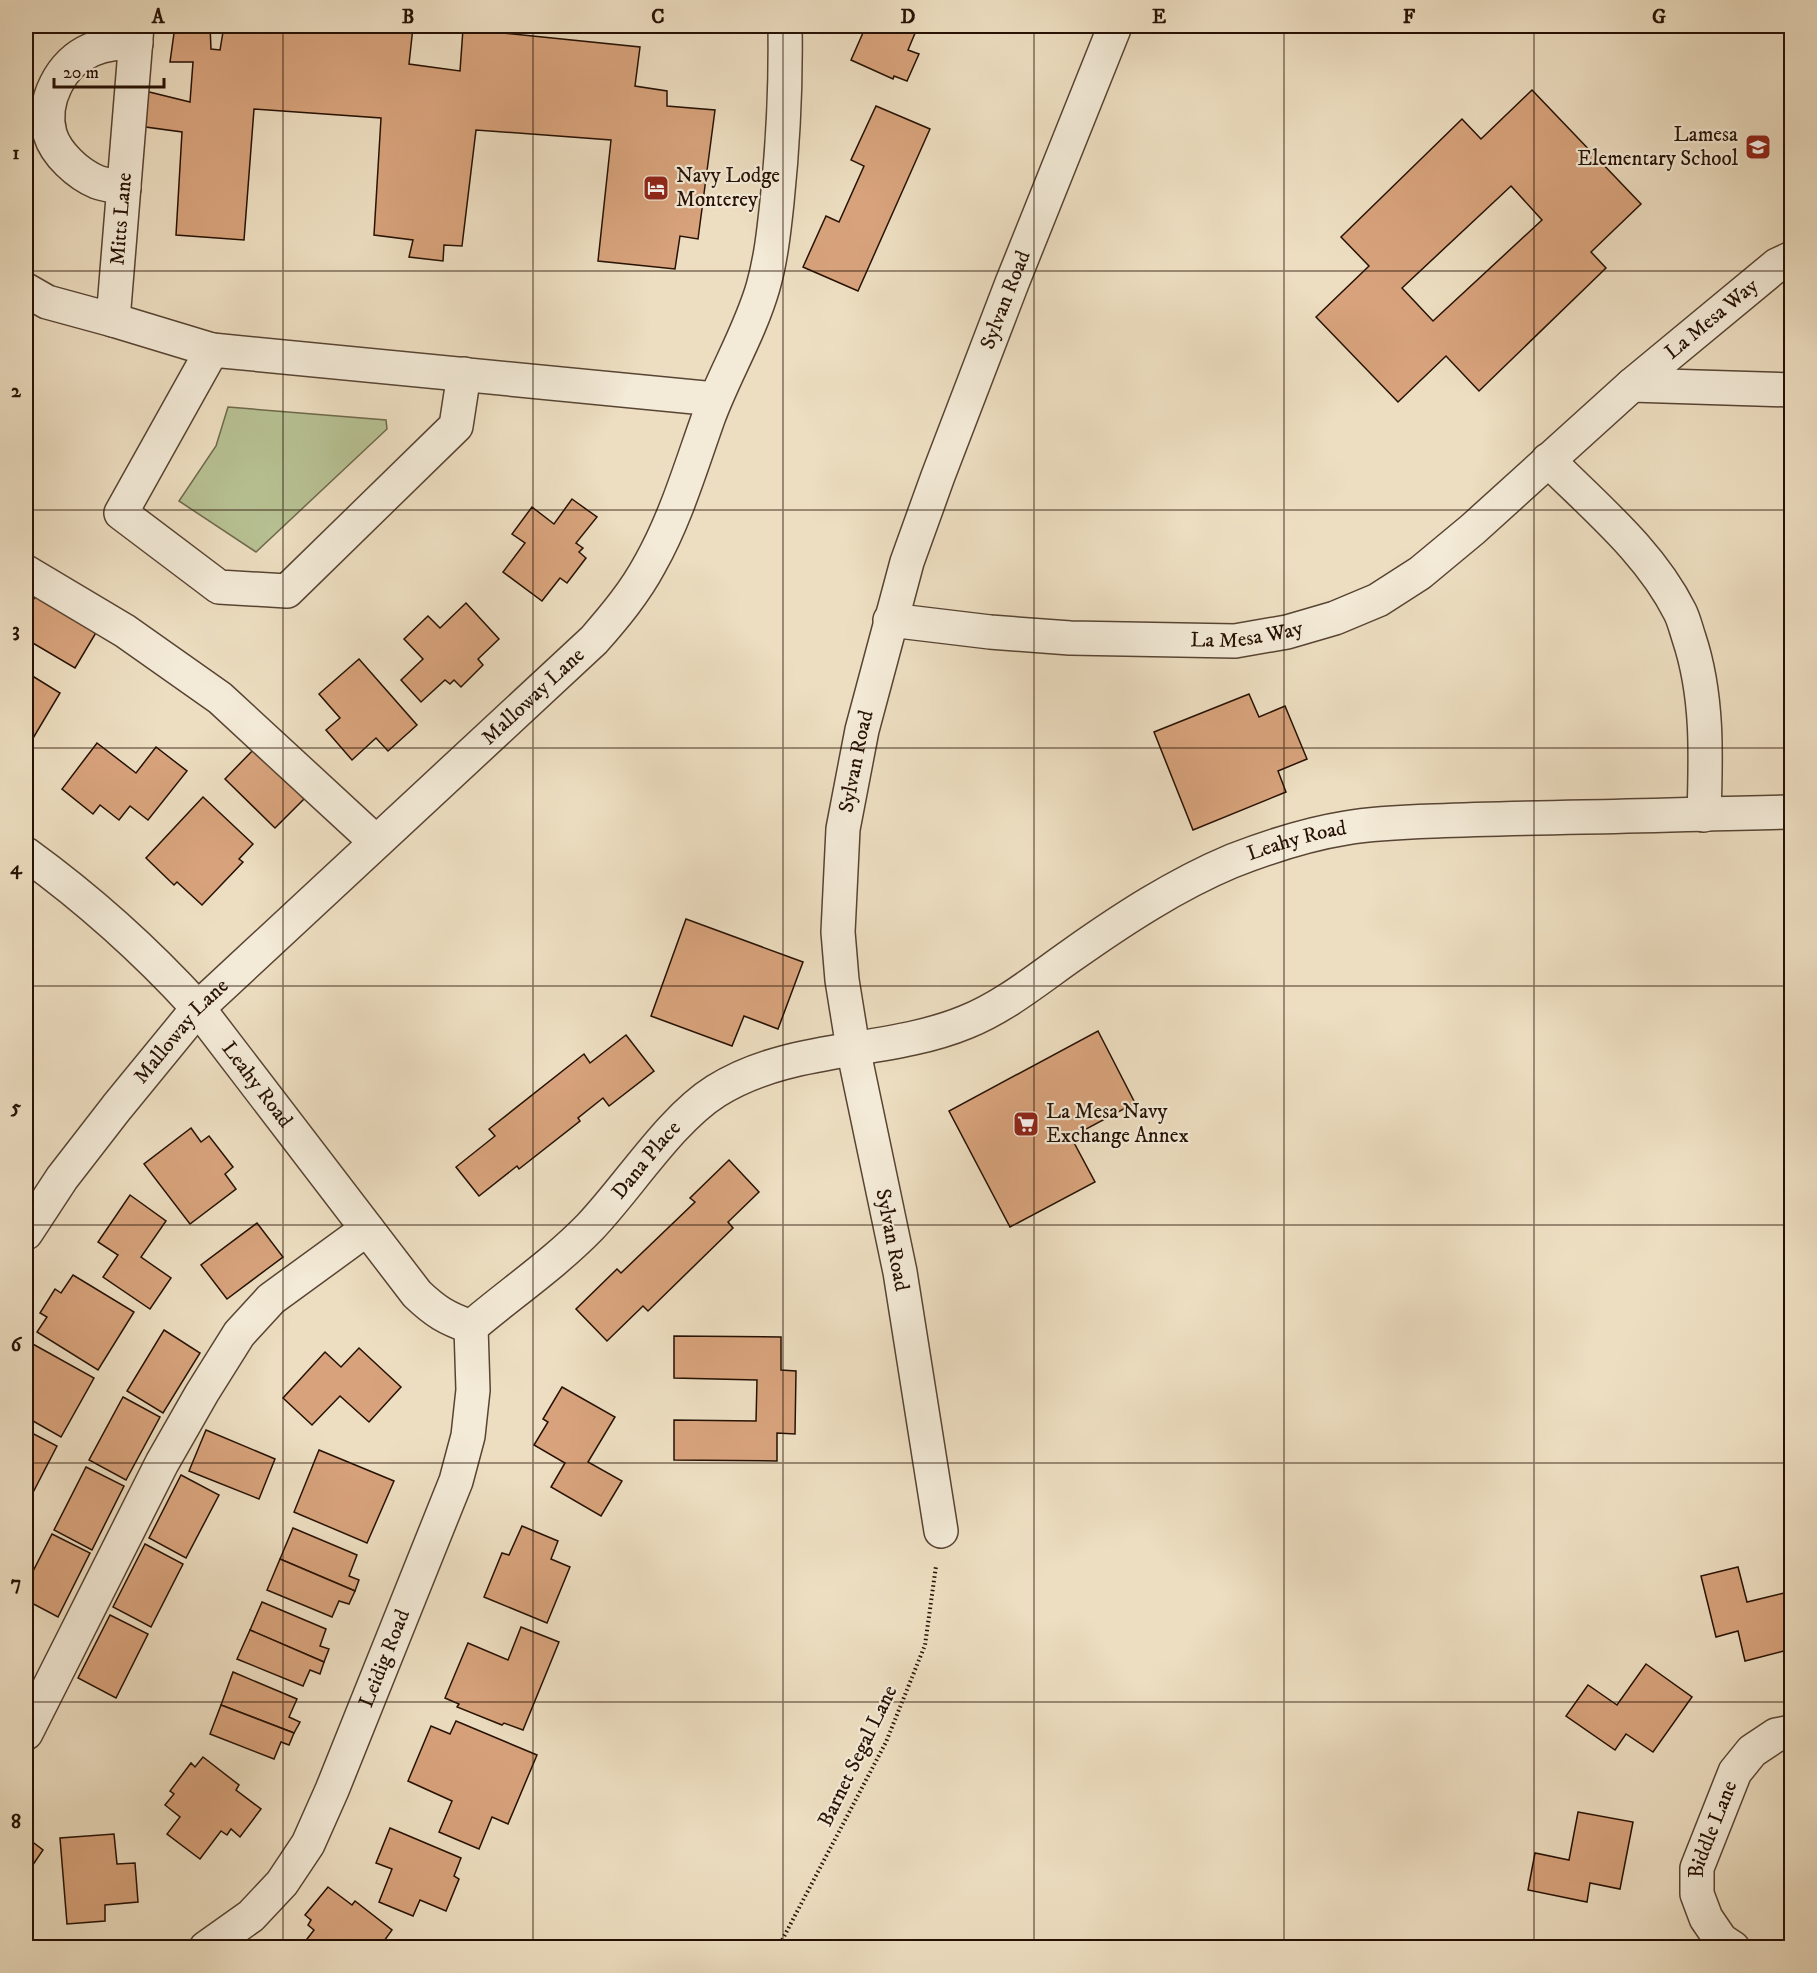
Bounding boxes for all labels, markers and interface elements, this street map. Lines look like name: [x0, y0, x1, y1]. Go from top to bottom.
text: A: [151, 5, 166, 30]
text: B: [402, 5, 414, 30]
text: C: [651, 5, 665, 30]
text: D: [901, 5, 916, 30]
text: E: [1152, 5, 1166, 30]
text: F: [1403, 5, 1416, 30]
text: G: [1652, 5, 1666, 30]
scale bar: [54, 51, 164, 89]
text: 20 m: [63, 62, 99, 84]
place label: Lamesa Elementary School: [1577, 122, 1739, 172]
school or university icon: Lamesa Elementary School: [1743, 132, 1773, 162]
text: 1: [12, 141, 20, 166]
place label: Navy Lodge Monterey: [676, 163, 780, 213]
street label: Mitts Lane: [105, 171, 138, 266]
hotel icon: Navy Lodge Monterey: [641, 173, 671, 203]
street label: Sylvan Road: [975, 246, 1037, 353]
street label: La Mesa Way: [1660, 272, 1764, 365]
text: 2: [11, 379, 22, 404]
street label: La Mesa Way: [1190, 615, 1307, 654]
text: 3: [12, 618, 20, 643]
street label: Malloway Lane: [476, 642, 590, 751]
street label: Sylvan Road: [833, 707, 880, 815]
street label: Leahy Road: [1244, 815, 1349, 867]
text: 4: [10, 856, 23, 881]
street label: Malloway Lane: [128, 973, 234, 1089]
street label: Leahy Road: [216, 1037, 298, 1133]
text: 5: [10, 1095, 21, 1120]
place label: La Mesa Navy Exchange Annex: [1046, 1099, 1189, 1149]
supermarket icon: La Mesa Navy Exchange Annex: [1011, 1109, 1041, 1139]
street label: Dana Place: [606, 1115, 687, 1205]
street label: Sylvan Road: [869, 1187, 915, 1294]
text: 6: [11, 1333, 23, 1358]
text: 7: [11, 1571, 21, 1596]
street label: Leidig Road: [353, 1605, 416, 1711]
street label: Barnet Segal Lane: [813, 1681, 904, 1831]
street label: Biddle Lane: [1684, 1777, 1743, 1878]
text: 8: [11, 1810, 21, 1835]

